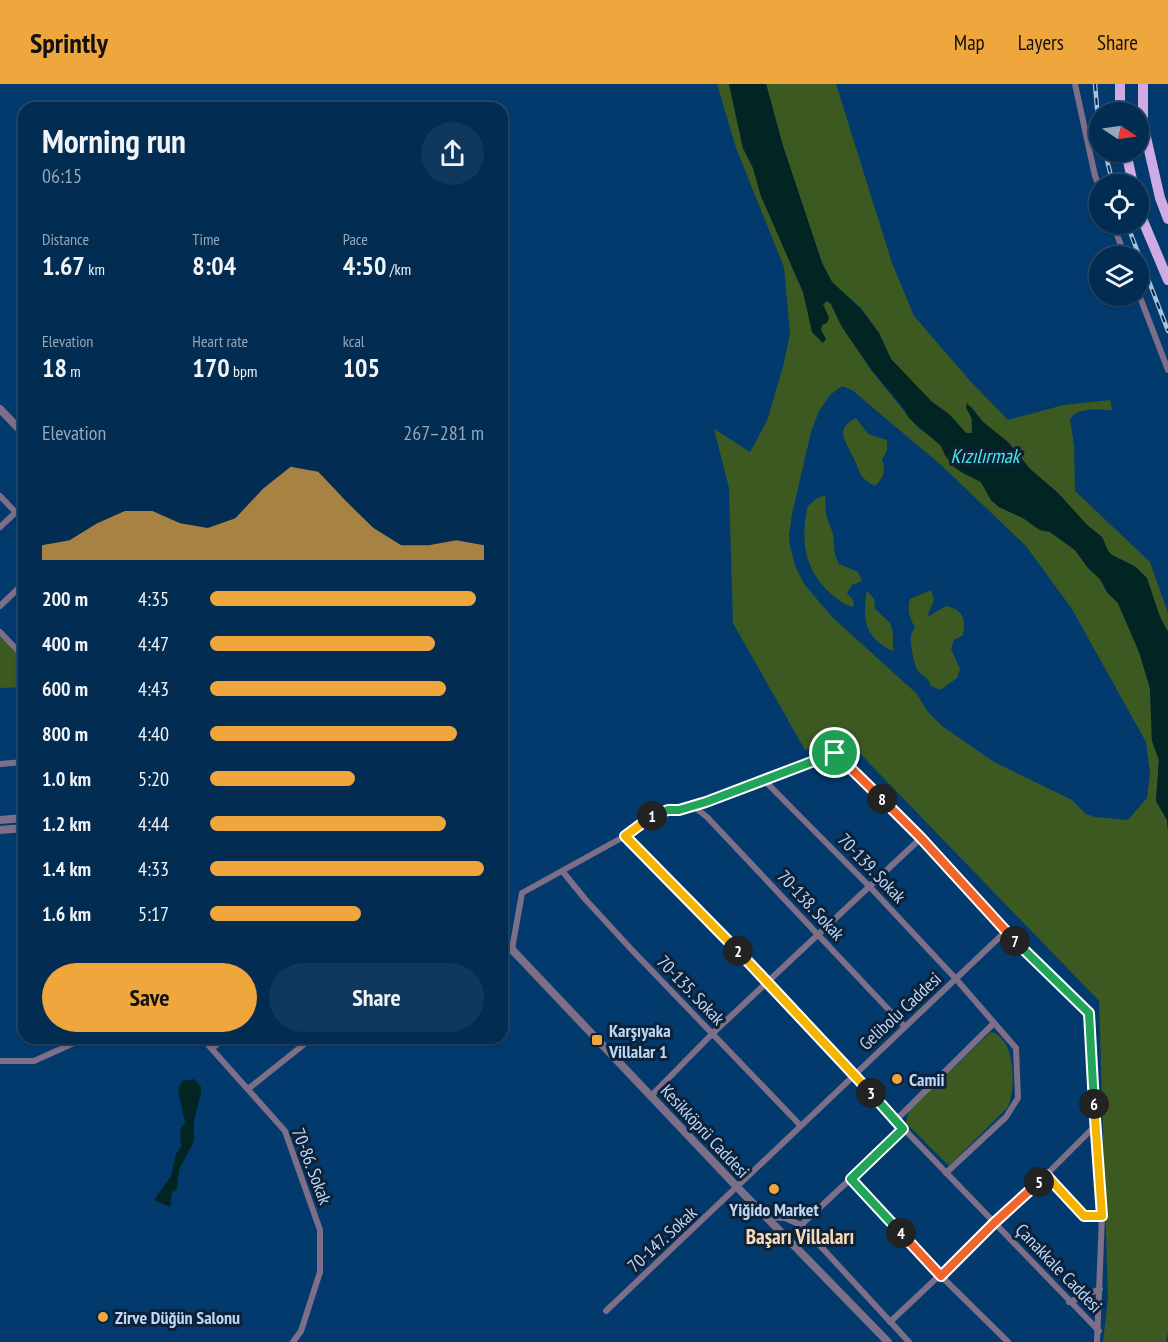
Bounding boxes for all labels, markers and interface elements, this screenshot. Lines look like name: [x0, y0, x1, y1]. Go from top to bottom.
text: Sprintly: [30, 24, 108, 61]
text: Map: [954, 29, 985, 56]
text: Layers: [1018, 29, 1064, 56]
text: Share: [1097, 29, 1138, 56]
north arrow: [1089, 102, 1149, 162]
map controls: [1089, 102, 1149, 306]
text: Morning run: [42, 119, 186, 162]
button: share: [421, 122, 484, 185]
text: 06:15: [42, 163, 82, 189]
button: locate: [1089, 174, 1149, 234]
text: Distance: [42, 229, 89, 249]
text: Time: [192, 229, 220, 249]
text: Pace: [343, 229, 368, 249]
button: layers: [1089, 246, 1149, 306]
text: 1.67: [42, 249, 85, 282]
text: 8:04: [192, 249, 236, 282]
text: 4:50: [343, 249, 386, 282]
text: km: [85, 259, 105, 279]
text: /km: [386, 259, 411, 279]
text: Elevation: [42, 331, 93, 351]
text: Heart rate: [192, 331, 248, 351]
text: kcal: [343, 331, 365, 351]
text: 18: [42, 351, 67, 384]
text: 170: [192, 351, 230, 384]
text: 105: [343, 351, 380, 384]
text: m: [67, 361, 81, 381]
text: bpm: [230, 361, 257, 381]
text: Elevation: [42, 420, 106, 446]
text: 267–281 m: [403, 420, 484, 446]
water label: Kızılırmak: [951, 443, 1022, 469]
text: 200 m: [42, 586, 88, 612]
text: 4:35: [138, 586, 169, 612]
text: 400 m: [42, 631, 88, 657]
text: 4:47: [138, 631, 169, 657]
text: 600 m: [42, 676, 88, 702]
text: 4:43: [138, 676, 169, 702]
text: 800 m: [42, 721, 88, 747]
text: 4:40: [138, 721, 169, 747]
pin: [809, 727, 860, 778]
icon: arrive: [818, 736, 851, 769]
text: 1.0 km: [42, 766, 91, 792]
text: 5:20: [138, 766, 169, 792]
pin: 8: [867, 784, 897, 814]
text: 8: [878, 789, 886, 809]
pin: 1: [637, 801, 667, 831]
text: 1: [648, 806, 656, 826]
text: 1.2 km: [42, 811, 91, 837]
text: 4:44: [138, 811, 169, 837]
street label: 70-139. Sokak: [833, 828, 911, 908]
text: 1.4 km: [42, 856, 91, 882]
text: 4:33: [138, 856, 169, 882]
street label: 70-138. Sokak: [773, 865, 850, 945]
text: 1.6 km: [42, 901, 91, 927]
text: 5:17: [138, 901, 169, 927]
pin: 7: [1000, 926, 1030, 956]
text: 7: [1011, 931, 1019, 951]
pin: 2: [723, 936, 753, 966]
text: 2: [734, 941, 742, 961]
street label: 70-135. Sokak: [652, 950, 730, 1030]
button: Save: [42, 963, 257, 1032]
button: Share: [269, 963, 484, 1032]
street label: Gelibolu Caddesi: [854, 967, 946, 1055]
place label: Karşıyaka Villalar 1: [608, 1019, 671, 1063]
marker: Karşıyaka Villalar 1: [590, 1033, 604, 1047]
place label: Camii: [909, 1068, 945, 1091]
marker: Camii: [890, 1072, 904, 1086]
pin: 3: [856, 1078, 886, 1108]
street label: Kesikköprü Caddesi: [656, 1079, 754, 1183]
text: 3: [867, 1083, 875, 1103]
pin: 6: [1079, 1089, 1109, 1119]
text: 6: [1090, 1094, 1098, 1114]
street label: 70-86. Sokak: [287, 1124, 337, 1208]
pin: 5: [1024, 1167, 1054, 1197]
text: 5: [1035, 1172, 1043, 1192]
marker: Yiğido Market: [767, 1182, 781, 1196]
place label: Yiğido Market: [728, 1198, 820, 1221]
street label: 70-147. Sokak: [622, 1201, 702, 1277]
pin: 4: [886, 1218, 916, 1248]
street label: Çanakkale Caddesi: [1011, 1219, 1107, 1317]
district label: Başarı Villaları: [746, 1223, 854, 1250]
text: 4: [897, 1223, 905, 1243]
place label: Zirve Düğün Salonu: [115, 1306, 240, 1329]
marker: Zirve Düğün Salonu: [96, 1310, 110, 1324]

